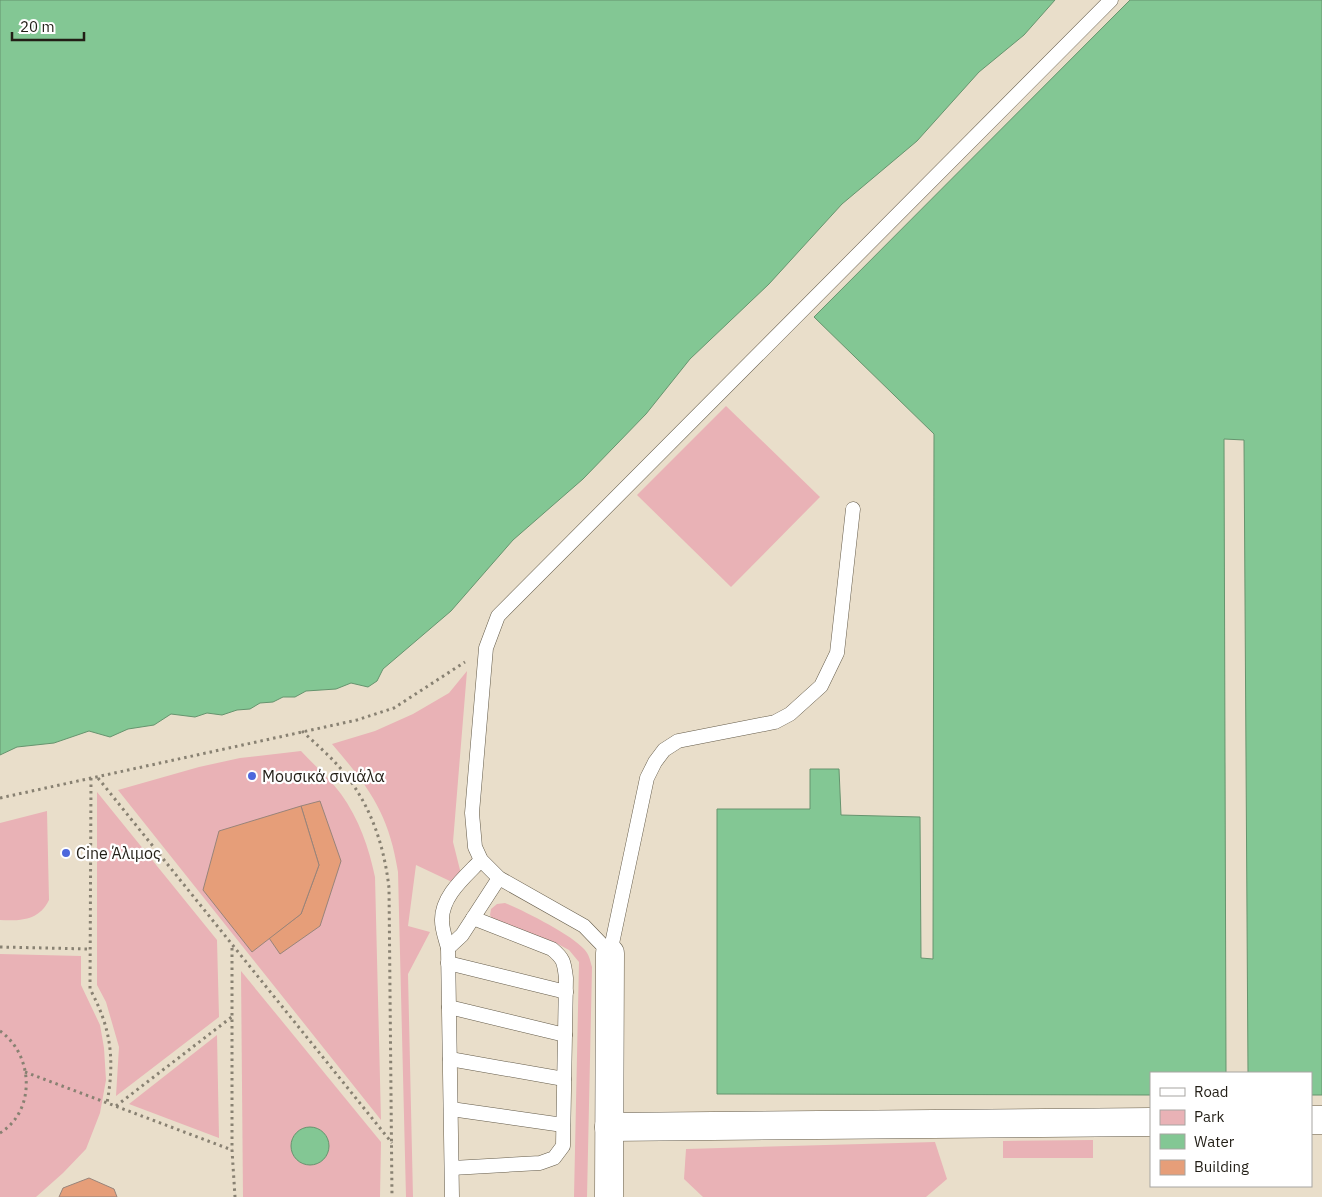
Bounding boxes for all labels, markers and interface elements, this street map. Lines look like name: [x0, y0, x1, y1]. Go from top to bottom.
scale bar: [12, 10, 85, 42]
text: 20 m: [20, 17, 55, 36]
place label: Μουσικά σινιάλα: [262, 766, 385, 786]
marker: Μουσικά σινιάλα: [246, 770, 258, 782]
place label: Cine Άλιμος: [76, 843, 161, 863]
marker: Cine Άλιμος: [60, 847, 72, 859]
legend: [1150, 1072, 1312, 1187]
text: Road: [1194, 1082, 1229, 1101]
text: Park: [1194, 1107, 1224, 1126]
text: Water: [1194, 1132, 1235, 1151]
text: Building: [1194, 1157, 1249, 1176]

